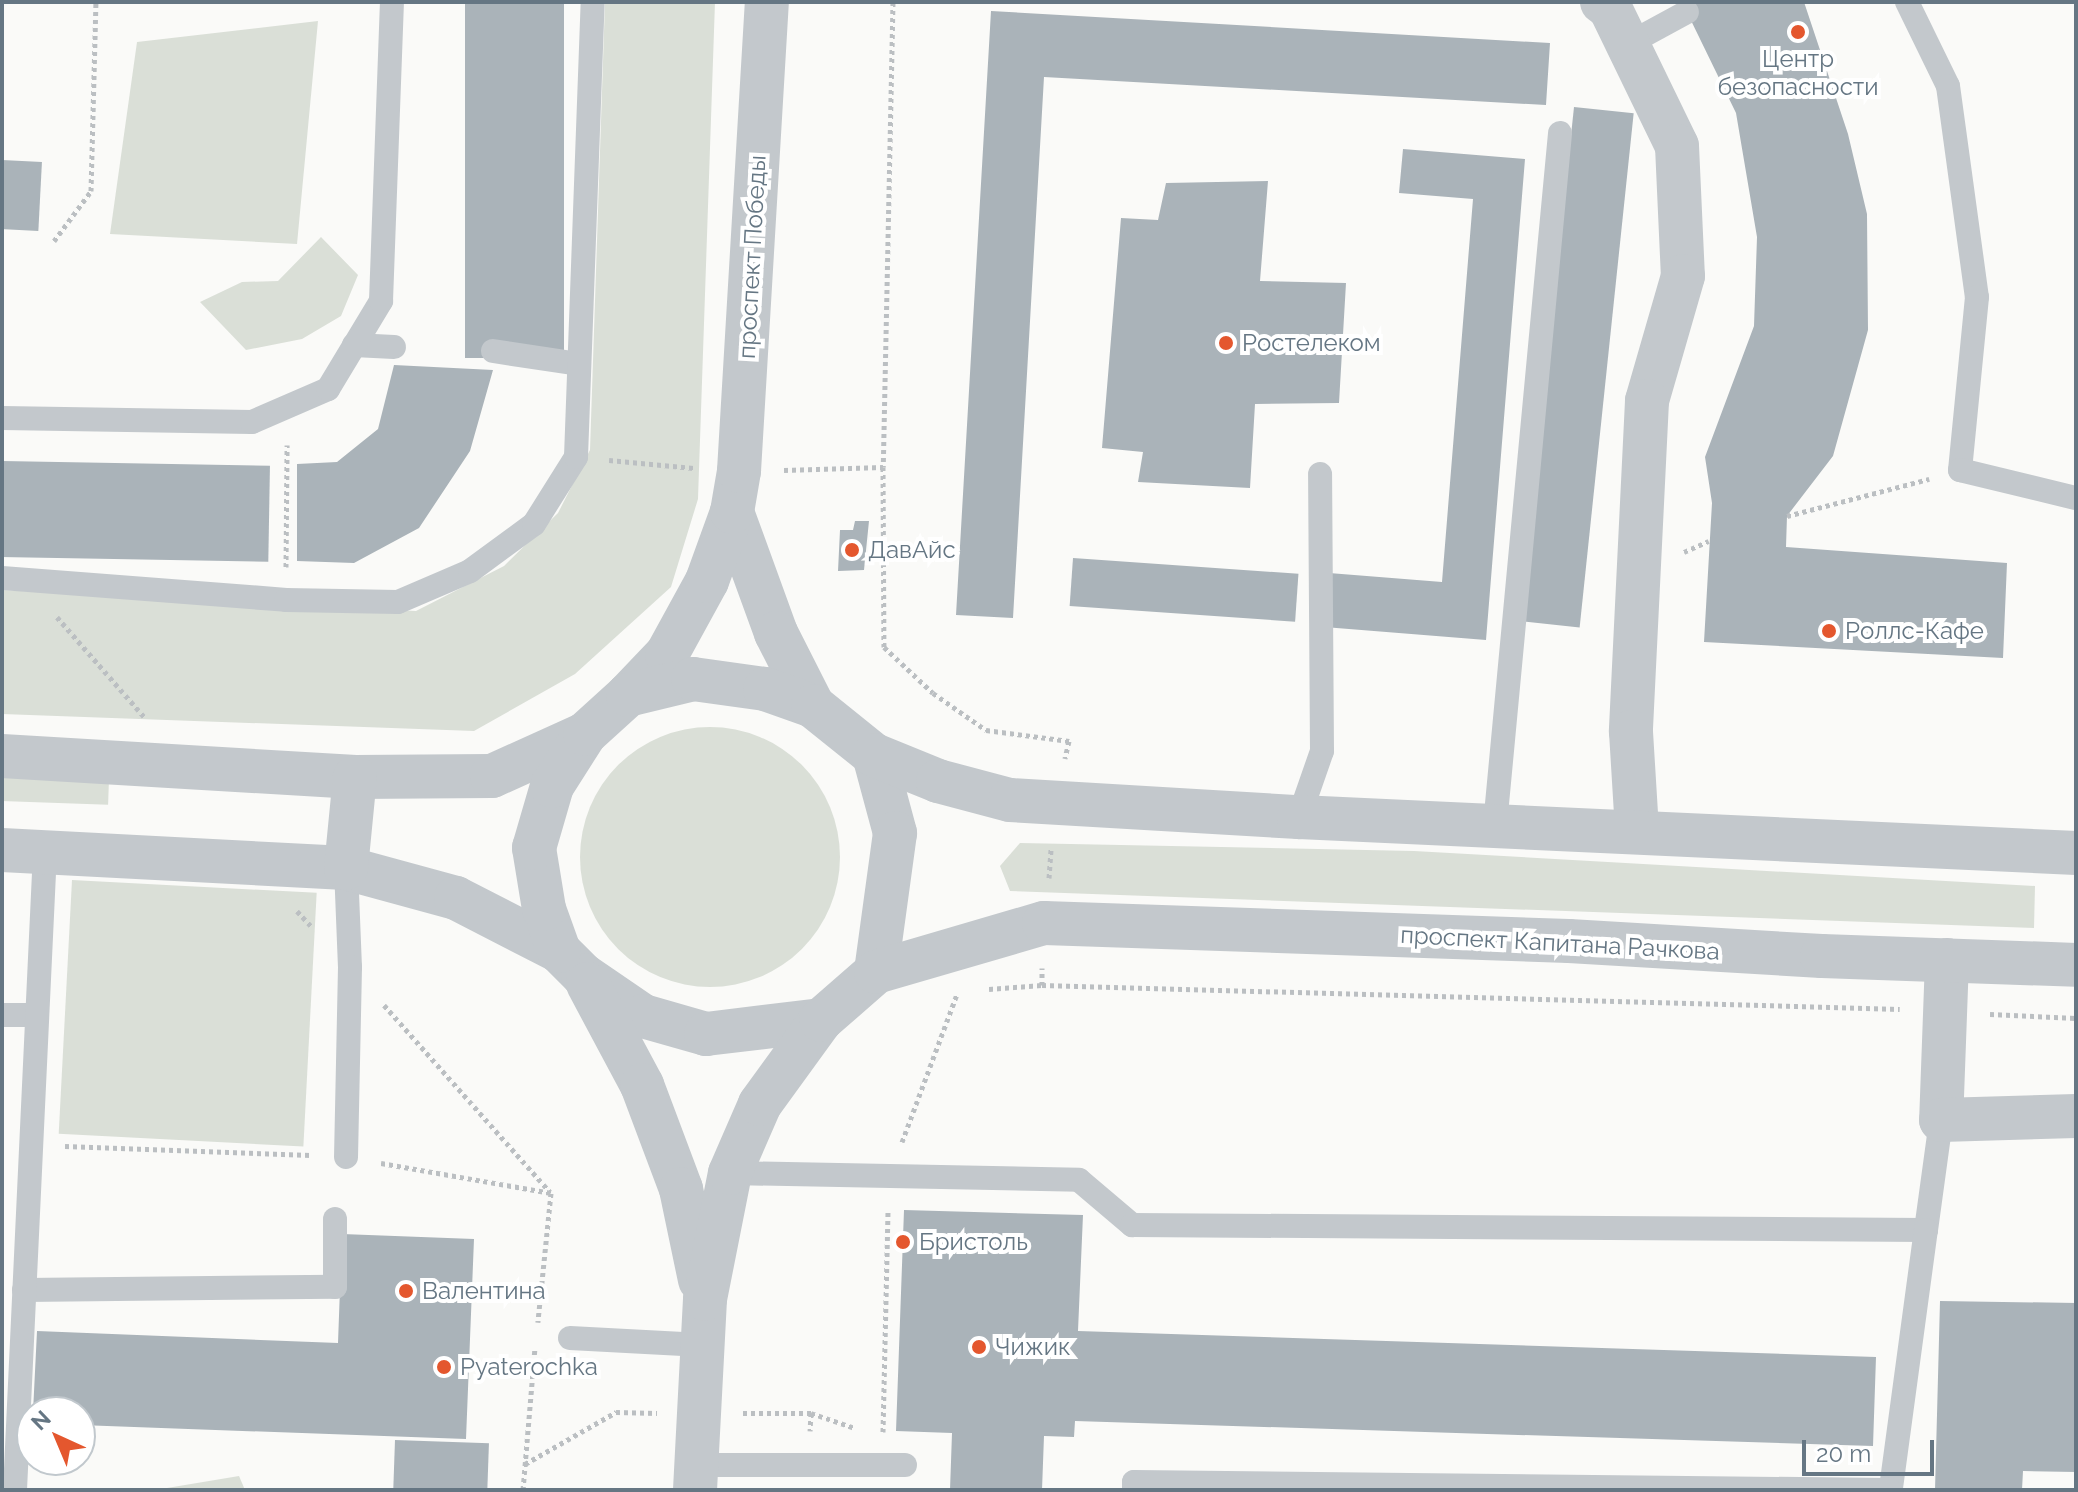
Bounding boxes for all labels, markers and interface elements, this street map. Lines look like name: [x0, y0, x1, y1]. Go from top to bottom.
marker: Центр безопасности: [1789, 23, 1807, 41]
place label: Центр безопасности: [1717, 45, 1879, 101]
street label: проспект Победы: [732, 154, 772, 360]
place label: Ростелеком: [1242, 329, 1381, 357]
marker: Ростелеком: [1217, 334, 1235, 352]
place label: ДавАйс: [868, 536, 956, 564]
marker: ДавАйс: [843, 541, 861, 559]
place label: Роллс-Кафе: [1845, 617, 1984, 645]
marker: Роллс-Кафе: [1820, 622, 1838, 640]
street label: проспект Капитана Рачкова: [1400, 920, 1720, 966]
place label: Бристоль: [919, 1228, 1028, 1256]
marker: Бристоль: [894, 1233, 912, 1251]
place label: Валентина: [422, 1277, 546, 1305]
marker: Валентина: [397, 1282, 415, 1300]
place label: Чижик: [995, 1333, 1070, 1361]
marker: Чижик: [970, 1338, 988, 1356]
place label: Pyaterochka: [460, 1353, 598, 1381]
marker: Pyaterochka: [435, 1358, 453, 1376]
north arrow: [16, 1396, 96, 1476]
text: N: [26, 1405, 56, 1435]
scale bar: [1806, 1424, 1938, 1474]
text: 20 m: [1816, 1439, 1871, 1468]

